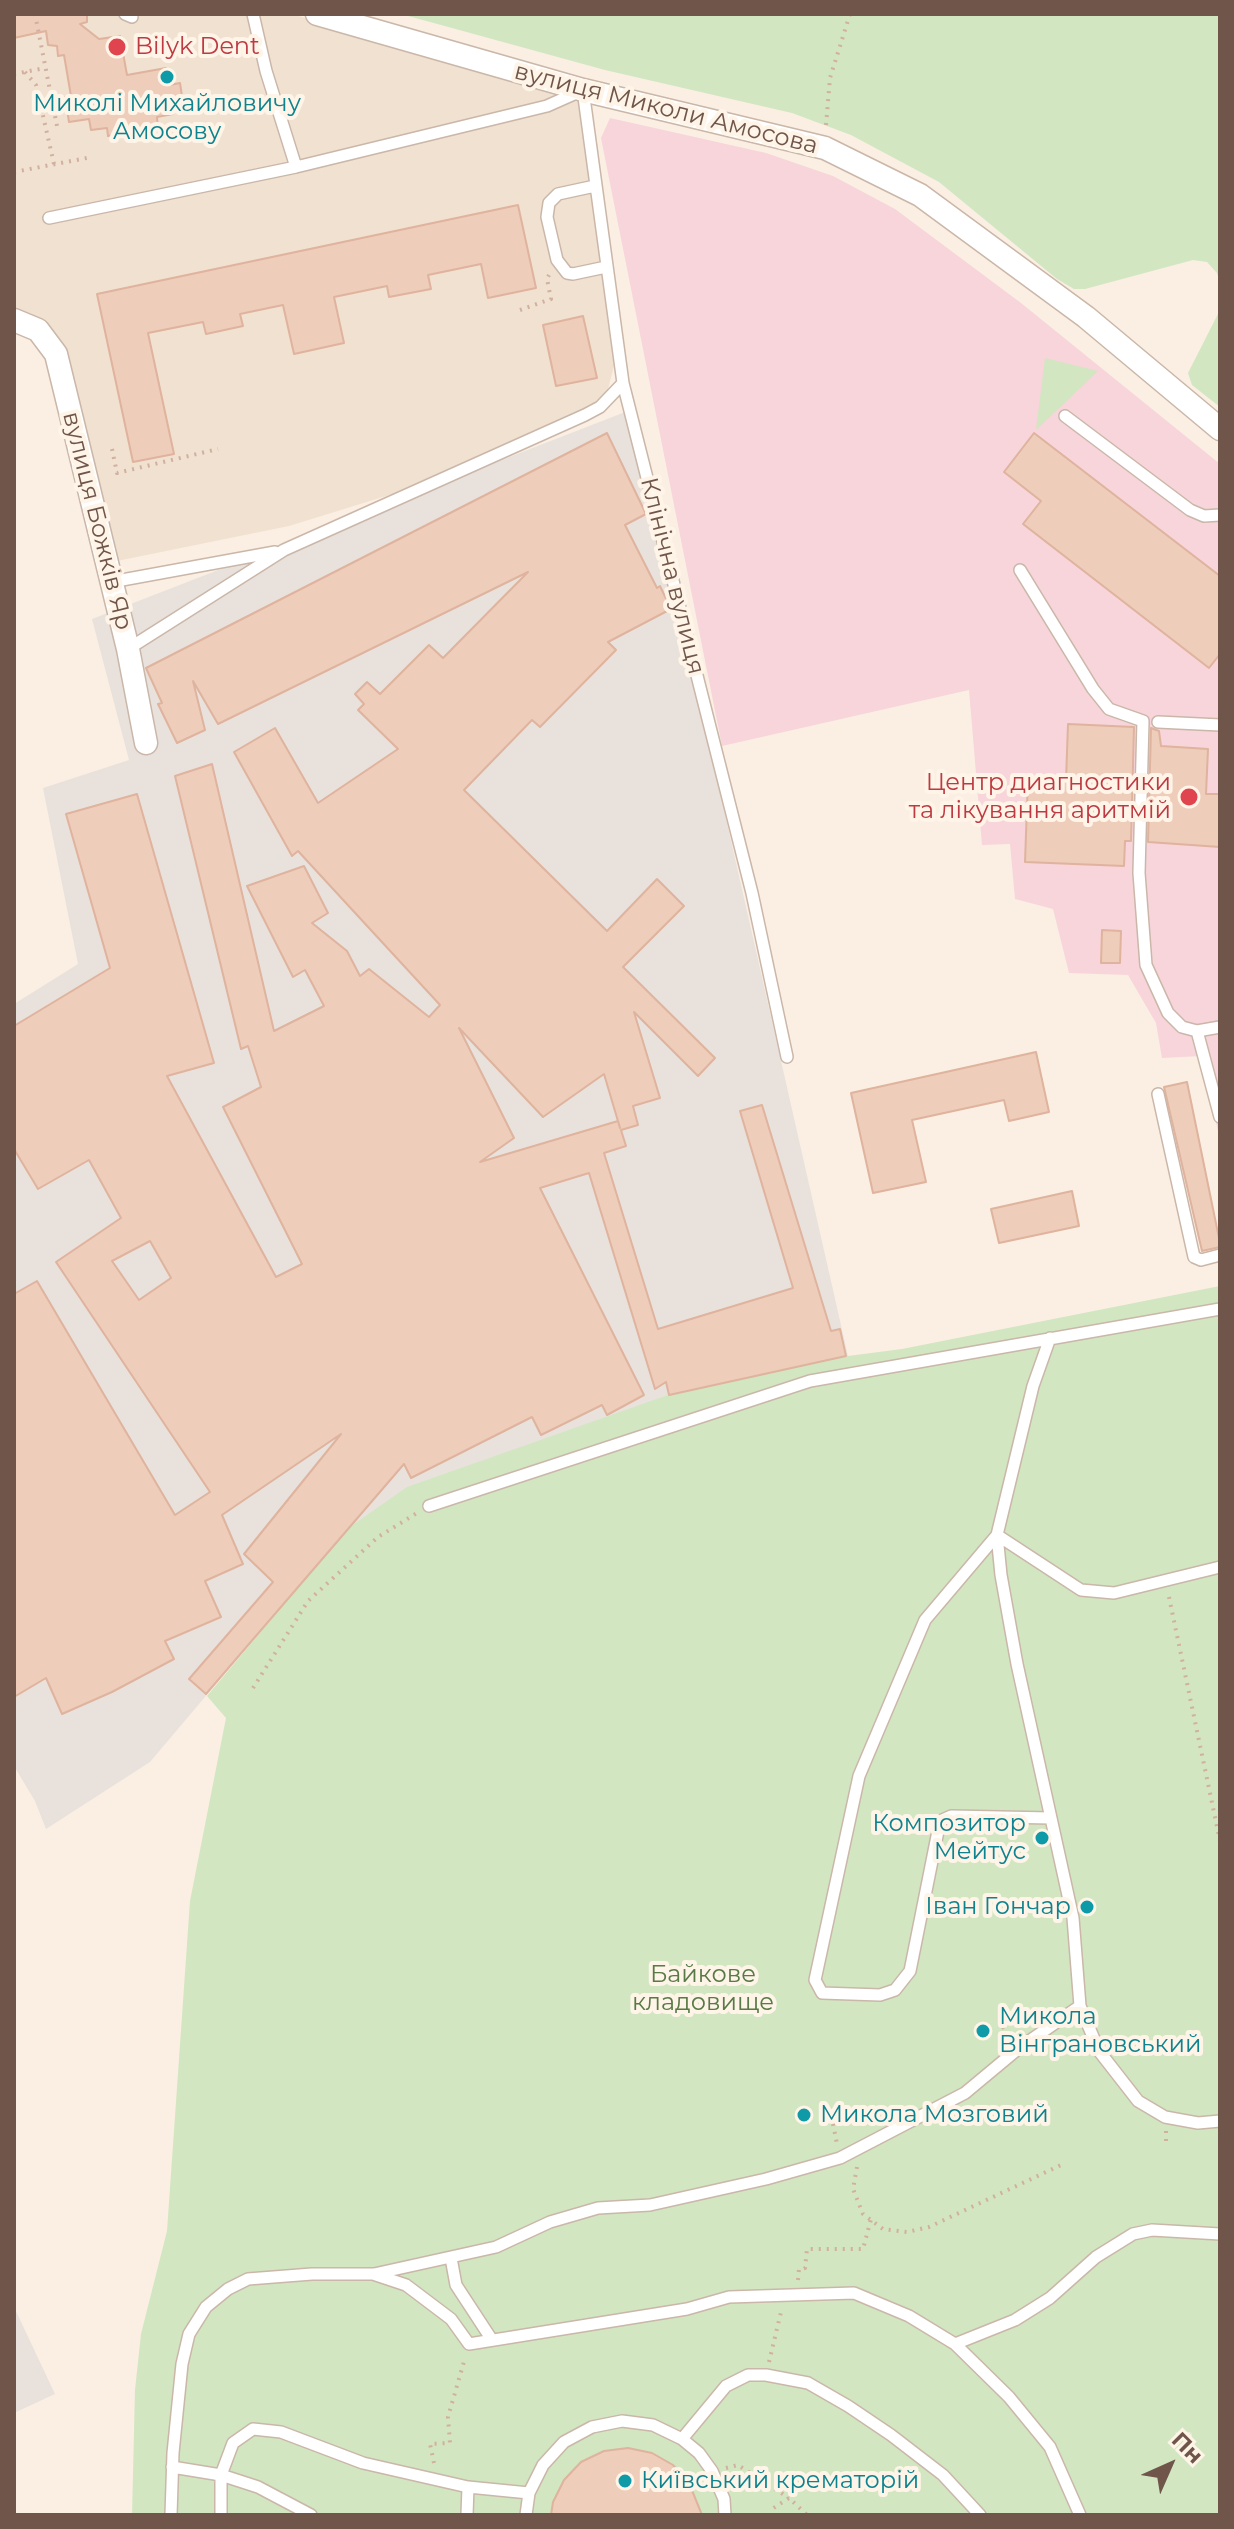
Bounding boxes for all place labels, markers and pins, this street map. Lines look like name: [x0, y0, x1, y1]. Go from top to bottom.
place label: Bilyk Dent: [135, 33, 260, 61]
marker: Bilyk Dent: [106, 36, 128, 58]
marker: Миколі Михайловичу Амосову: [158, 68, 176, 86]
place label: Миколі Михайловичу Амосову: [33, 90, 301, 146]
place label: Центр диагностики та лікування аритмій: [909, 769, 1171, 825]
marker: Центр диагностики та лікування аритмій: [1178, 786, 1200, 808]
place label: Композитор Мейтус: [872, 1810, 1026, 1866]
marker: Композитор Мейтус: [1033, 1829, 1051, 1847]
place label: Іван Гончар: [925, 1893, 1071, 1921]
marker: Іван Гончар: [1078, 1898, 1096, 1916]
place label: Микола Вінграновський: [999, 2003, 1202, 2059]
marker: Микола Вінграновський: [974, 2022, 992, 2040]
place label: Микола Мозговий: [820, 2101, 1049, 2129]
marker: Микола Мозговий: [795, 2106, 813, 2124]
place label: Київський крематорій: [641, 2467, 919, 2495]
marker: Київський крематорій: [616, 2472, 634, 2490]

